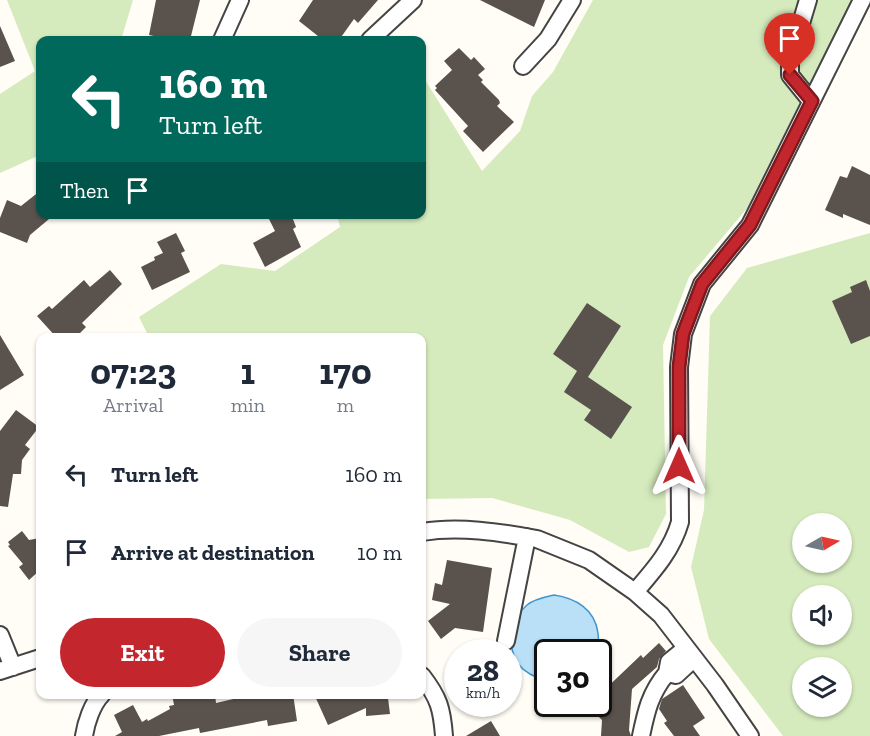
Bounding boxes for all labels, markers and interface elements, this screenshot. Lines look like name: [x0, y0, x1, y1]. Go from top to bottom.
pin: [764, 13, 815, 75]
icon: arrive: [773, 22, 806, 55]
text: 160 m: [159, 58, 267, 109]
icon: left: [60, 60, 138, 138]
text: Turn left: [159, 109, 262, 141]
icon: arrive: [121, 174, 154, 207]
text: Then: [60, 177, 109, 204]
text: 07:23: [90, 350, 176, 393]
text: 1: [241, 350, 255, 393]
text: 170: [319, 350, 372, 393]
text: Arrival: [103, 393, 163, 417]
text: min: [231, 393, 265, 417]
text: m: [337, 393, 354, 417]
position arrow: [647, 434, 711, 498]
icon: left: [60, 458, 93, 491]
text: Turn left: [111, 461, 198, 488]
text: 160 m: [345, 461, 402, 488]
north arrow: [792, 513, 852, 573]
map controls: [792, 513, 852, 717]
icon: arrive: [60, 536, 93, 569]
text: Arrive at destination: [111, 539, 314, 566]
text: 10 m: [357, 539, 402, 566]
button: sound: [792, 585, 852, 645]
button: Exit: [60, 618, 225, 687]
button: Share: [237, 618, 402, 687]
speed limit sign: 30: [534, 639, 612, 717]
text: 28: [467, 653, 499, 689]
button: layers: [792, 657, 852, 717]
text: km/h: [466, 684, 500, 702]

